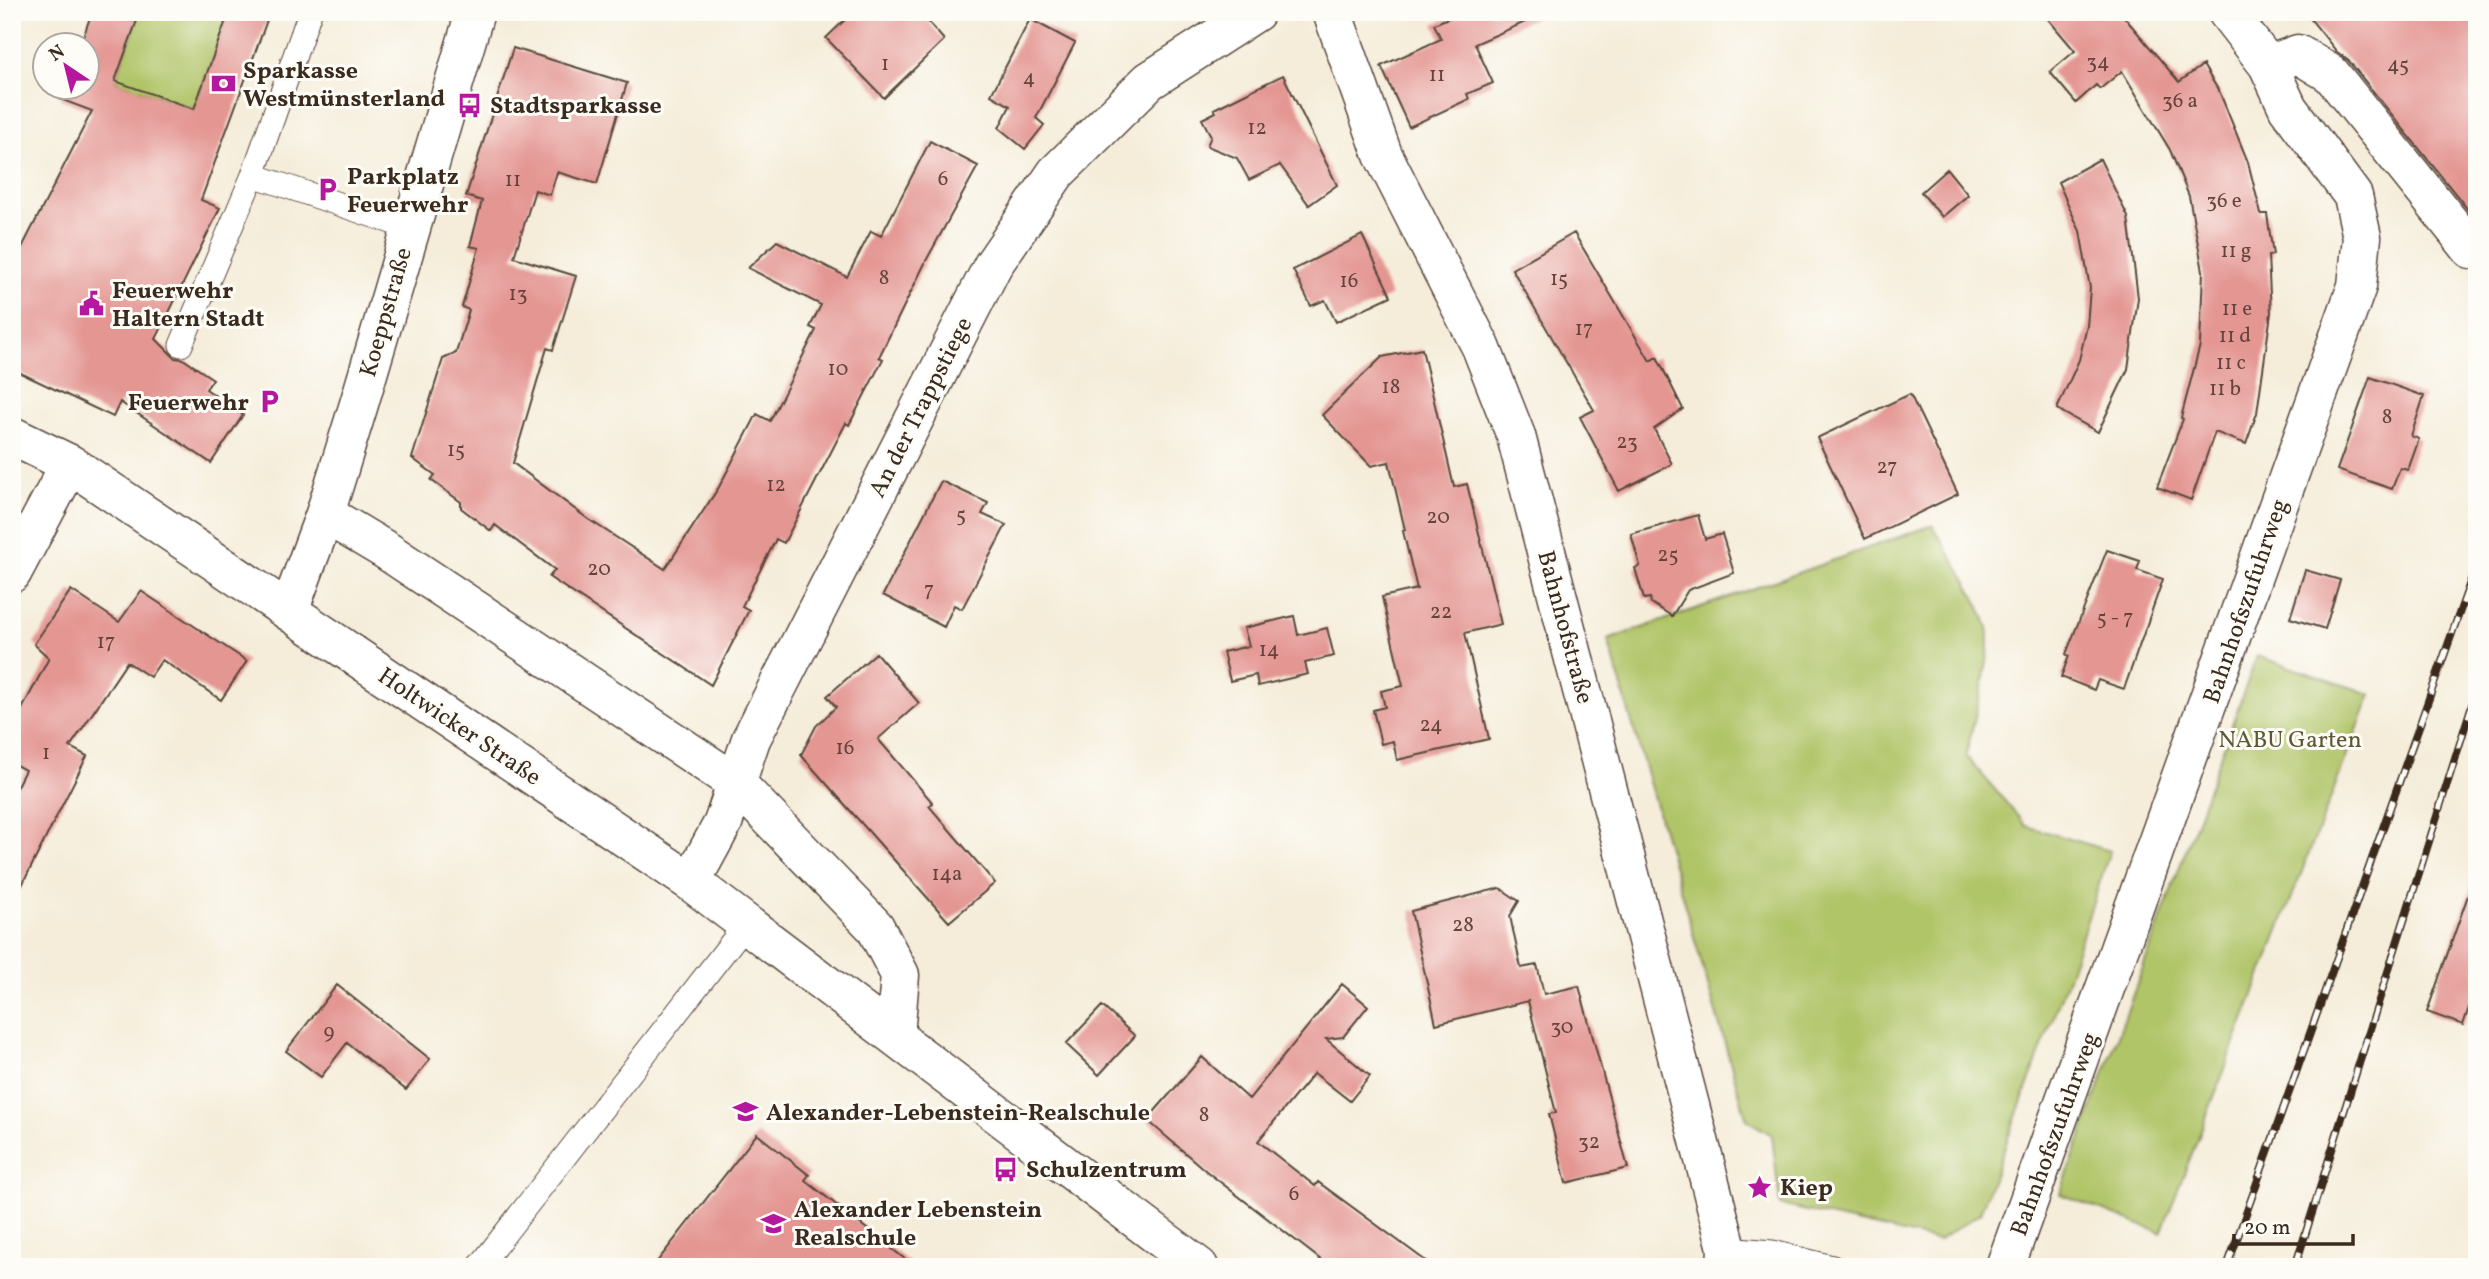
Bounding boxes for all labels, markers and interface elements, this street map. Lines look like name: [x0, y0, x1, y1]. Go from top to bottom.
north arrow: [32, 32, 102, 102]
text: N: [44, 39, 71, 68]
house number: 34: [2086, 48, 2110, 77]
house number: 1: [881, 50, 889, 79]
house number: 45: [2387, 51, 2409, 80]
place label: Sparkasse Westmünsterland: [243, 55, 446, 117]
house number: 11: [1429, 61, 1445, 90]
house number: 4: [1023, 64, 1035, 93]
bank icon: Sparkasse Westmünsterland: [209, 70, 237, 98]
house number: 36 a: [2162, 87, 2198, 116]
place label: Stadtsparkasse: [490, 90, 662, 124]
bus stop icon: Stadtsparkasse: [456, 91, 484, 119]
house number: 12: [1247, 114, 1267, 143]
place label: Parkplatz Feuerwehr: [347, 161, 468, 223]
house number: 6: [938, 165, 948, 194]
house number: 11: [505, 166, 521, 195]
parking icon: Parkplatz Feuerwehr: [313, 176, 341, 204]
house number: 36 e: [2206, 187, 2242, 216]
house number: 11 g: [2220, 237, 2252, 266]
street label: Koeppstraße: [352, 244, 422, 381]
house number: 8: [879, 264, 889, 293]
house number: 15: [1550, 265, 1568, 294]
house number: 16: [1340, 267, 1358, 296]
place label: Feuerwehr Haltern Stadt: [112, 275, 264, 337]
house number: 13: [509, 280, 527, 309]
public building icon: Feuerwehr Haltern Stadt: [78, 290, 106, 318]
house number: 11 e: [2222, 295, 2252, 324]
street label: An der Trappstiege: [862, 312, 982, 504]
house number: 17: [1575, 315, 1593, 344]
house number: 11 d: [2219, 322, 2251, 351]
house number: 11 c: [2216, 349, 2246, 378]
house number: 10: [828, 355, 848, 384]
house number: 18: [1382, 373, 1400, 402]
house number: 11 b: [2209, 375, 2241, 404]
place label: Feuerwehr: [128, 387, 249, 421]
parking icon: Feuerwehr: [255, 388, 283, 416]
house number: 8: [2382, 403, 2392, 432]
house number: 23: [1616, 428, 1638, 457]
house number: 15: [447, 436, 465, 465]
house number: 27: [1877, 453, 1897, 482]
house number: 12: [766, 471, 786, 500]
street label: Bahnhofszufuhrweg: [2196, 495, 2298, 709]
house number: 5: [956, 501, 966, 530]
house number: 20: [1426, 503, 1450, 532]
house number: 25: [1657, 541, 1679, 570]
street label: Bahnhofstraße: [1527, 547, 1601, 708]
house number: 20: [587, 555, 611, 584]
house number: 7: [924, 576, 934, 605]
house number: 22: [1430, 598, 1452, 627]
house number: 5 - 7: [2097, 604, 2133, 633]
house number: 17: [97, 628, 115, 657]
house number: 14: [1259, 636, 1279, 665]
street label: Holtwicker Straße: [370, 660, 547, 795]
house number: 24: [1419, 711, 1443, 740]
park label: NABU Garten: [2218, 724, 2362, 758]
house number: 16: [836, 734, 854, 763]
house number: 1: [42, 739, 50, 768]
house number: 14a: [931, 860, 963, 889]
house number: 28: [1452, 911, 1474, 940]
house number: 30: [1551, 1013, 1573, 1042]
house number: 9: [324, 1018, 335, 1047]
street label: Bahnhofszufuhrweg: [2003, 1028, 2109, 1241]
place label: Alexander-Lebenstein-Realschule: [766, 1097, 1150, 1131]
school or university icon: Alexander-Lebenstein-Realschule: [732, 1098, 760, 1126]
house number: 8: [1199, 1101, 1209, 1130]
house number: 32: [1578, 1128, 1600, 1157]
place label: Schulzentrum: [1026, 1154, 1187, 1188]
bus stop icon: Schulzentrum: [992, 1155, 1020, 1183]
place label: Kiep: [1780, 1172, 1833, 1206]
place icon: Kiep: [1746, 1173, 1774, 1201]
house number: 6: [1289, 1180, 1299, 1209]
place label: Alexander Lebenstein Realschule: [794, 1194, 1042, 1256]
scale bar: [2234, 1202, 2352, 1246]
school or university icon: Alexander Lebenstein Realschule: [760, 1209, 788, 1237]
text: 20 m: [2244, 1214, 2290, 1243]

